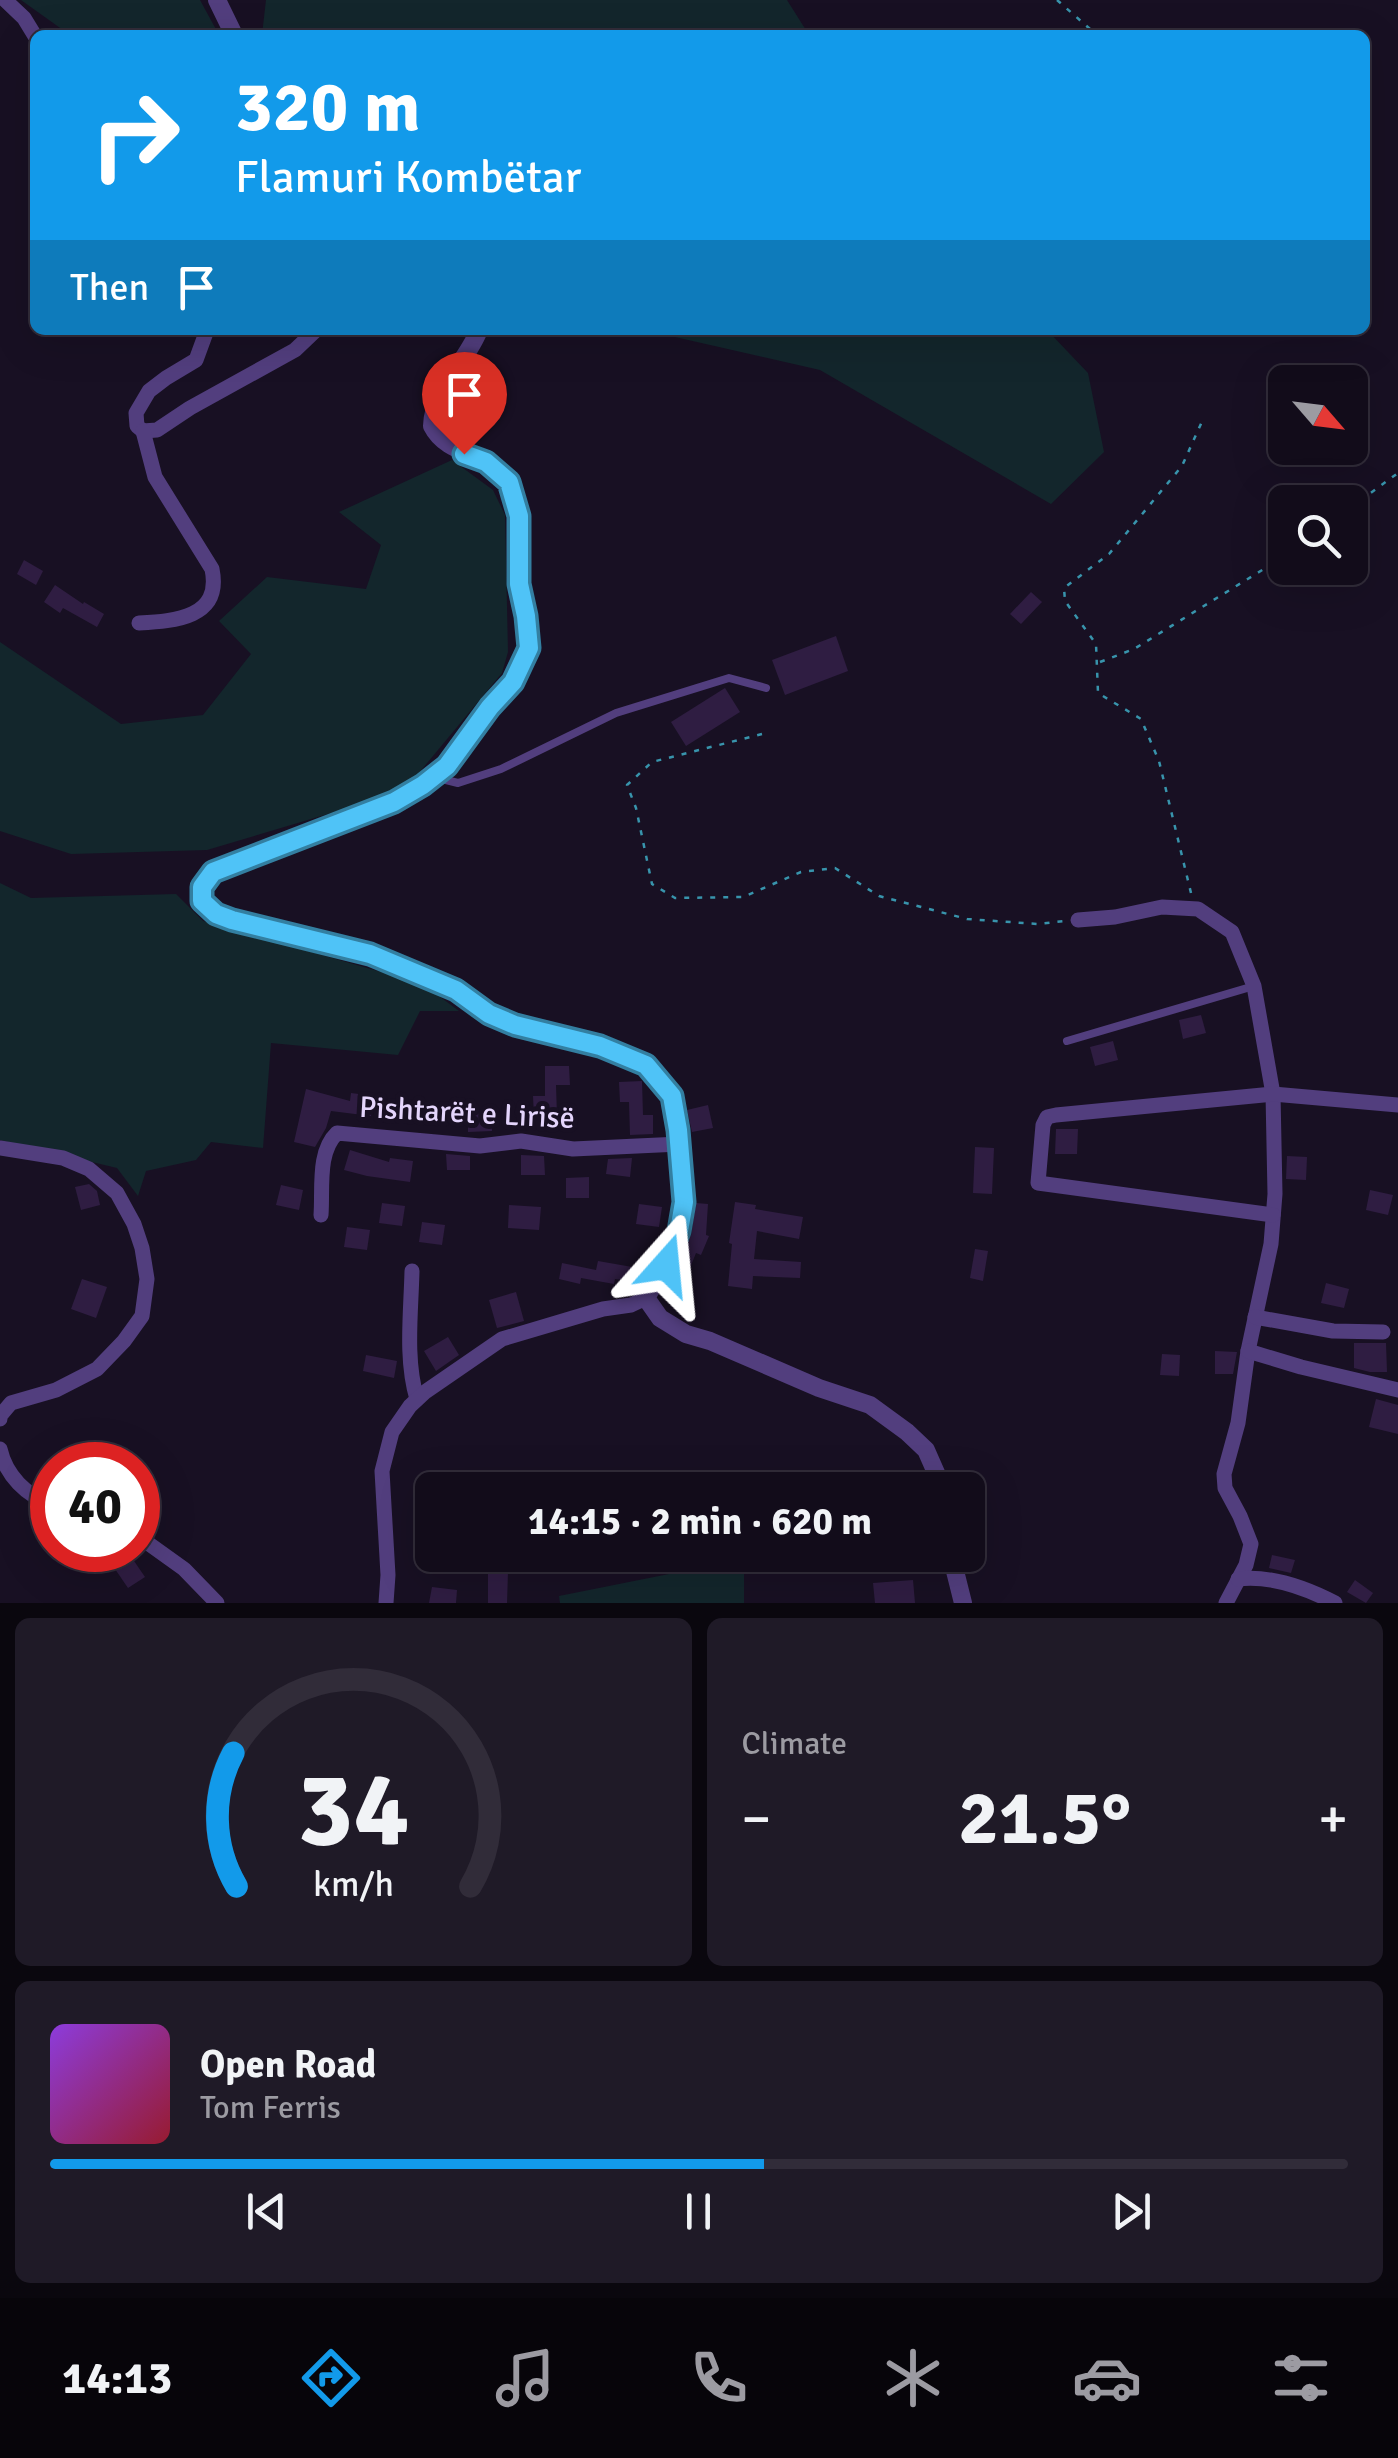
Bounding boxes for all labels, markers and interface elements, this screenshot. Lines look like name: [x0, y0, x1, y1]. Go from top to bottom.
text: 320 m: [235, 64, 420, 150]
icon: right: [70, 70, 200, 200]
text: Flamuri Kombëtar: [235, 150, 581, 205]
icon: arrive: [169, 260, 224, 315]
text: Then: [70, 264, 149, 311]
pin: [422, 352, 507, 455]
north arrow: [1268, 365, 1368, 465]
map controls: [1268, 365, 1368, 585]
icon: arrive: [437, 367, 492, 422]
button: search: [1268, 485, 1368, 585]
street label: Pishtarët e Lirisë: [358, 1089, 576, 1137]
position arrow: [614, 1213, 718, 1317]
speed limit sign: 40: [30, 1442, 160, 1572]
text: 14:15 · 2 min · 620 m: [528, 1498, 872, 1545]
text: Climate: [742, 1724, 847, 1763]
text: 34: [297, 1746, 409, 1874]
text: 21.5°: [958, 1772, 1131, 1865]
text: −: [742, 1785, 771, 1853]
text: +: [1318, 1785, 1348, 1853]
text: km/h: [313, 1862, 394, 1906]
text: Open Road: [200, 2041, 376, 2088]
text: Tom Ferris: [200, 2088, 341, 2127]
icon: previous: [239, 2184, 294, 2239]
icon: pause: [671, 2184, 726, 2239]
icon: next: [1104, 2184, 1159, 2239]
icon: directions: [296, 2343, 366, 2413]
icon: music: [490, 2343, 560, 2413]
icon: phone: [684, 2343, 754, 2413]
icon: climate: [878, 2343, 948, 2413]
icon: car: [1072, 2343, 1142, 2413]
icon: filters: [1266, 2343, 1336, 2413]
text: 14:13: [62, 2351, 172, 2406]

